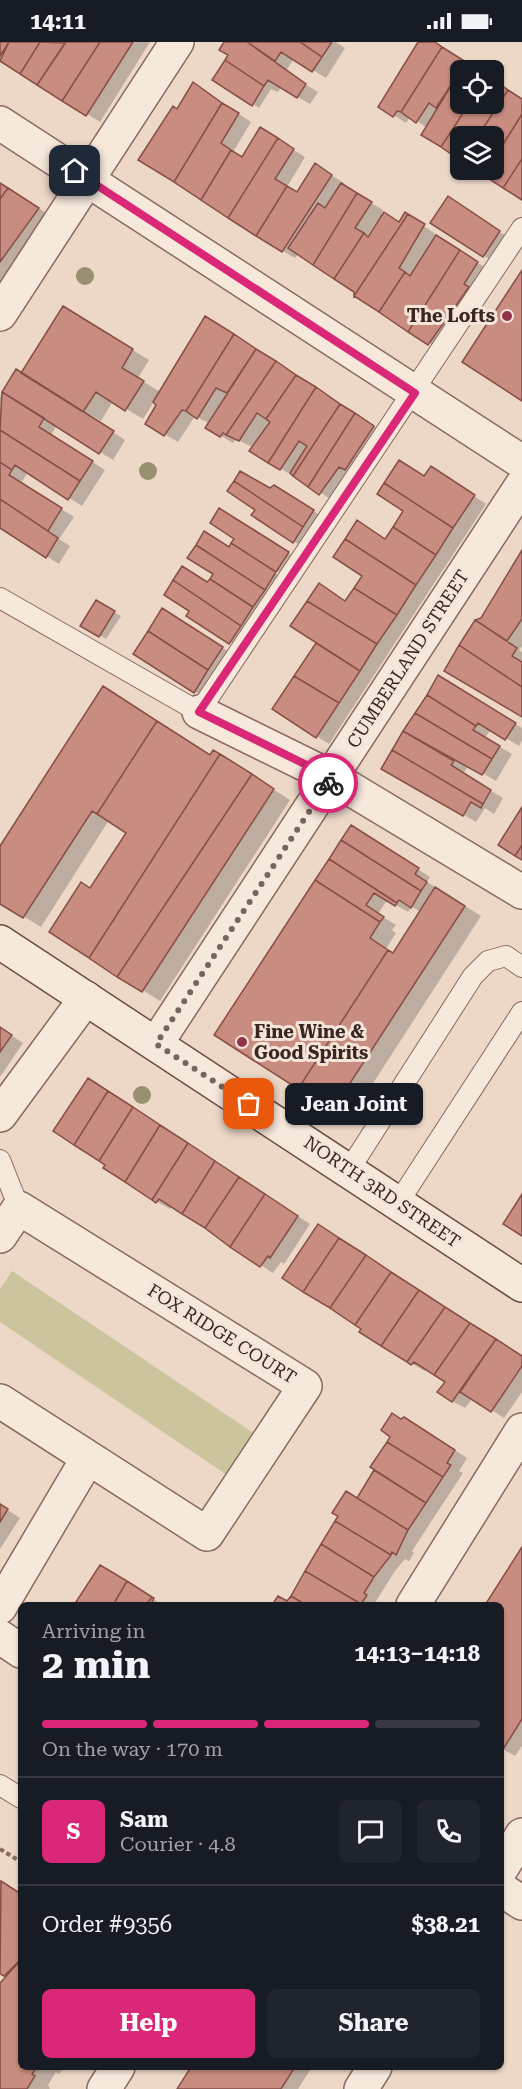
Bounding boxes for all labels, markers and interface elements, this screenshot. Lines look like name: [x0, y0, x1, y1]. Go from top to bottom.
text: 14:11: [30, 9, 86, 34]
map controls: [450, 60, 504, 180]
button: locate: [450, 60, 504, 114]
button: layers: [450, 126, 504, 180]
pin: [49, 145, 100, 196]
icon: home: [58, 154, 91, 187]
place label: The Lofts: [407, 305, 495, 326]
marker: The Lofts: [500, 309, 514, 323]
street label: CUMBERLAND STREET: [342, 566, 473, 752]
courier: [298, 753, 358, 813]
icon: bike: [312, 767, 345, 800]
place label: Fine Wine & Good Spirits: [254, 1021, 368, 1063]
marker: Fine Wine & Good Spirits: [235, 1035, 249, 1049]
pin: [223, 1078, 274, 1129]
callout: Jean Joint: [285, 1083, 423, 1125]
icon: bag: [232, 1087, 265, 1120]
text: Jean Joint: [301, 1092, 407, 1116]
street label: NORTH 3RD STREET: [300, 1131, 464, 1252]
street label: FOX RIDGE COURT: [144, 1279, 300, 1388]
text: Arriving in: [42, 1619, 145, 1643]
text: 14:13–14:18: [354, 1641, 480, 1666]
text: 2 min: [42, 1642, 150, 1688]
text: On the way · 170 m: [42, 1737, 223, 1761]
button: chat: [339, 1800, 402, 1863]
button: phone: [417, 1800, 480, 1863]
text: Sam: [120, 1807, 168, 1832]
text: S: [67, 1819, 80, 1844]
text: Courier · 4.8: [120, 1832, 236, 1856]
text: Order #9356: [42, 1912, 172, 1937]
text: $38.21: [411, 1912, 480, 1937]
button: Help: [42, 1989, 255, 2058]
button: Share: [267, 1989, 480, 2058]

